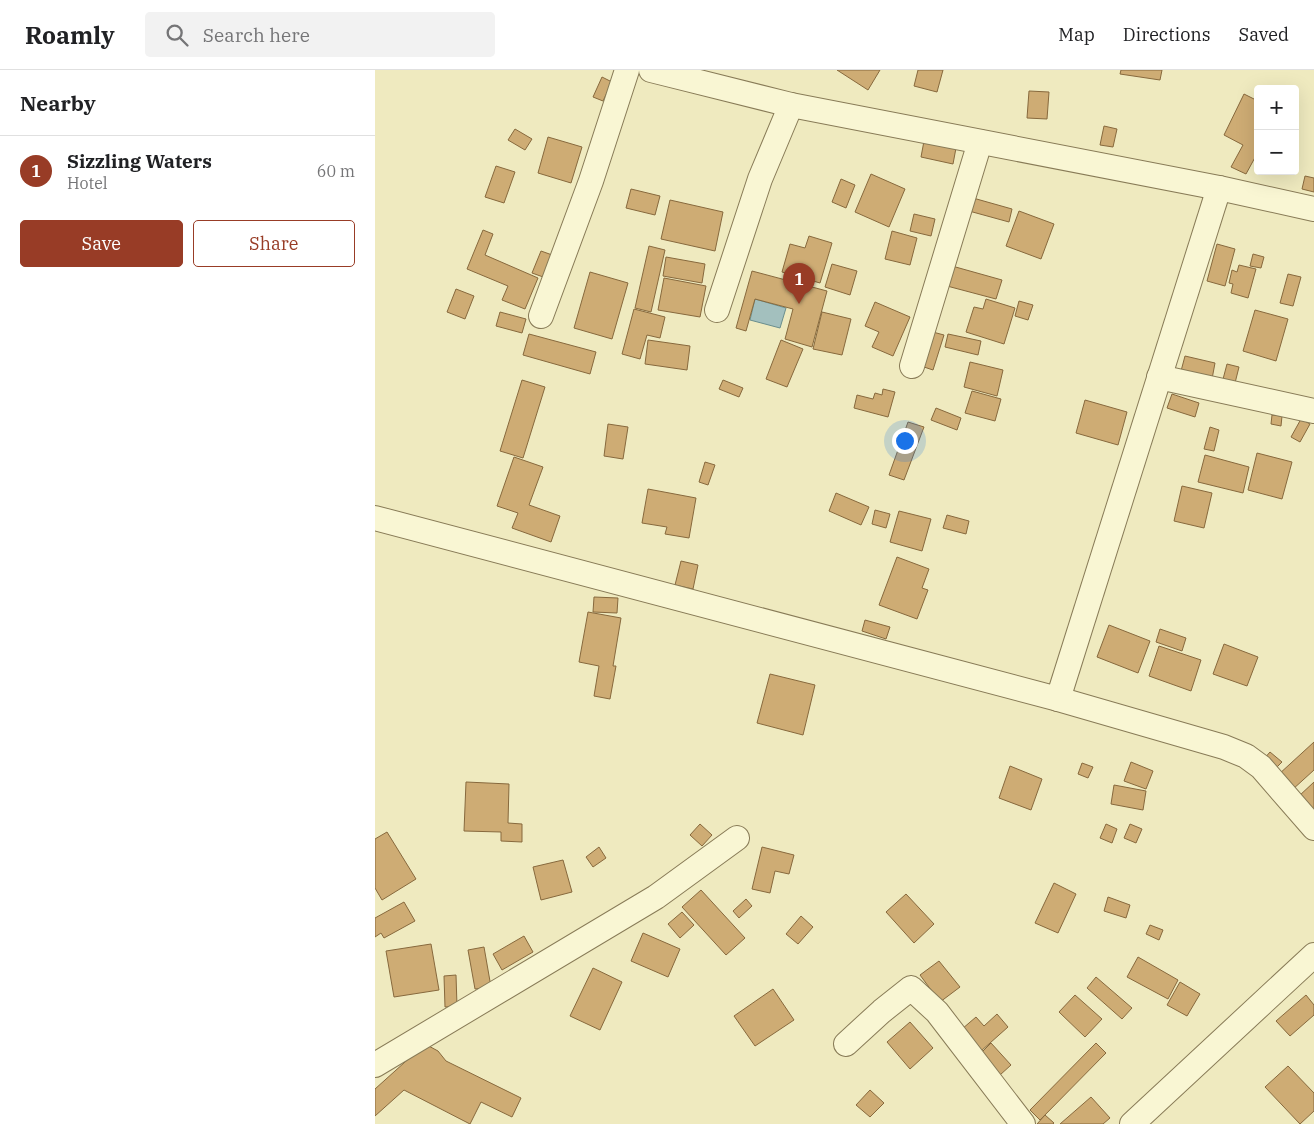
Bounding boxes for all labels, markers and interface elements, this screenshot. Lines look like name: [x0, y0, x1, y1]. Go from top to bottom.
search box: [145, 12, 495, 57]
text: Roamly: [25, 19, 115, 51]
icon: search: [163, 21, 191, 49]
text: Search here: [203, 23, 310, 47]
text: Map: [1058, 23, 1095, 46]
text: Directions: [1123, 23, 1211, 46]
text: Saved: [1239, 23, 1289, 46]
map controls: [1254, 85, 1299, 175]
button: +: [1254, 85, 1299, 130]
text: Nearby: [20, 89, 96, 117]
button: −: [1254, 130, 1299, 175]
text: Sizzling Waters: [67, 149, 212, 173]
text: 1: [31, 161, 41, 181]
text: 60 m: [317, 161, 355, 181]
text: Hotel: [67, 173, 108, 193]
button: Save: [20, 220, 183, 267]
button: Share: [193, 220, 355, 267]
pin: 1: [783, 263, 815, 304]
your location: [892, 428, 918, 454]

